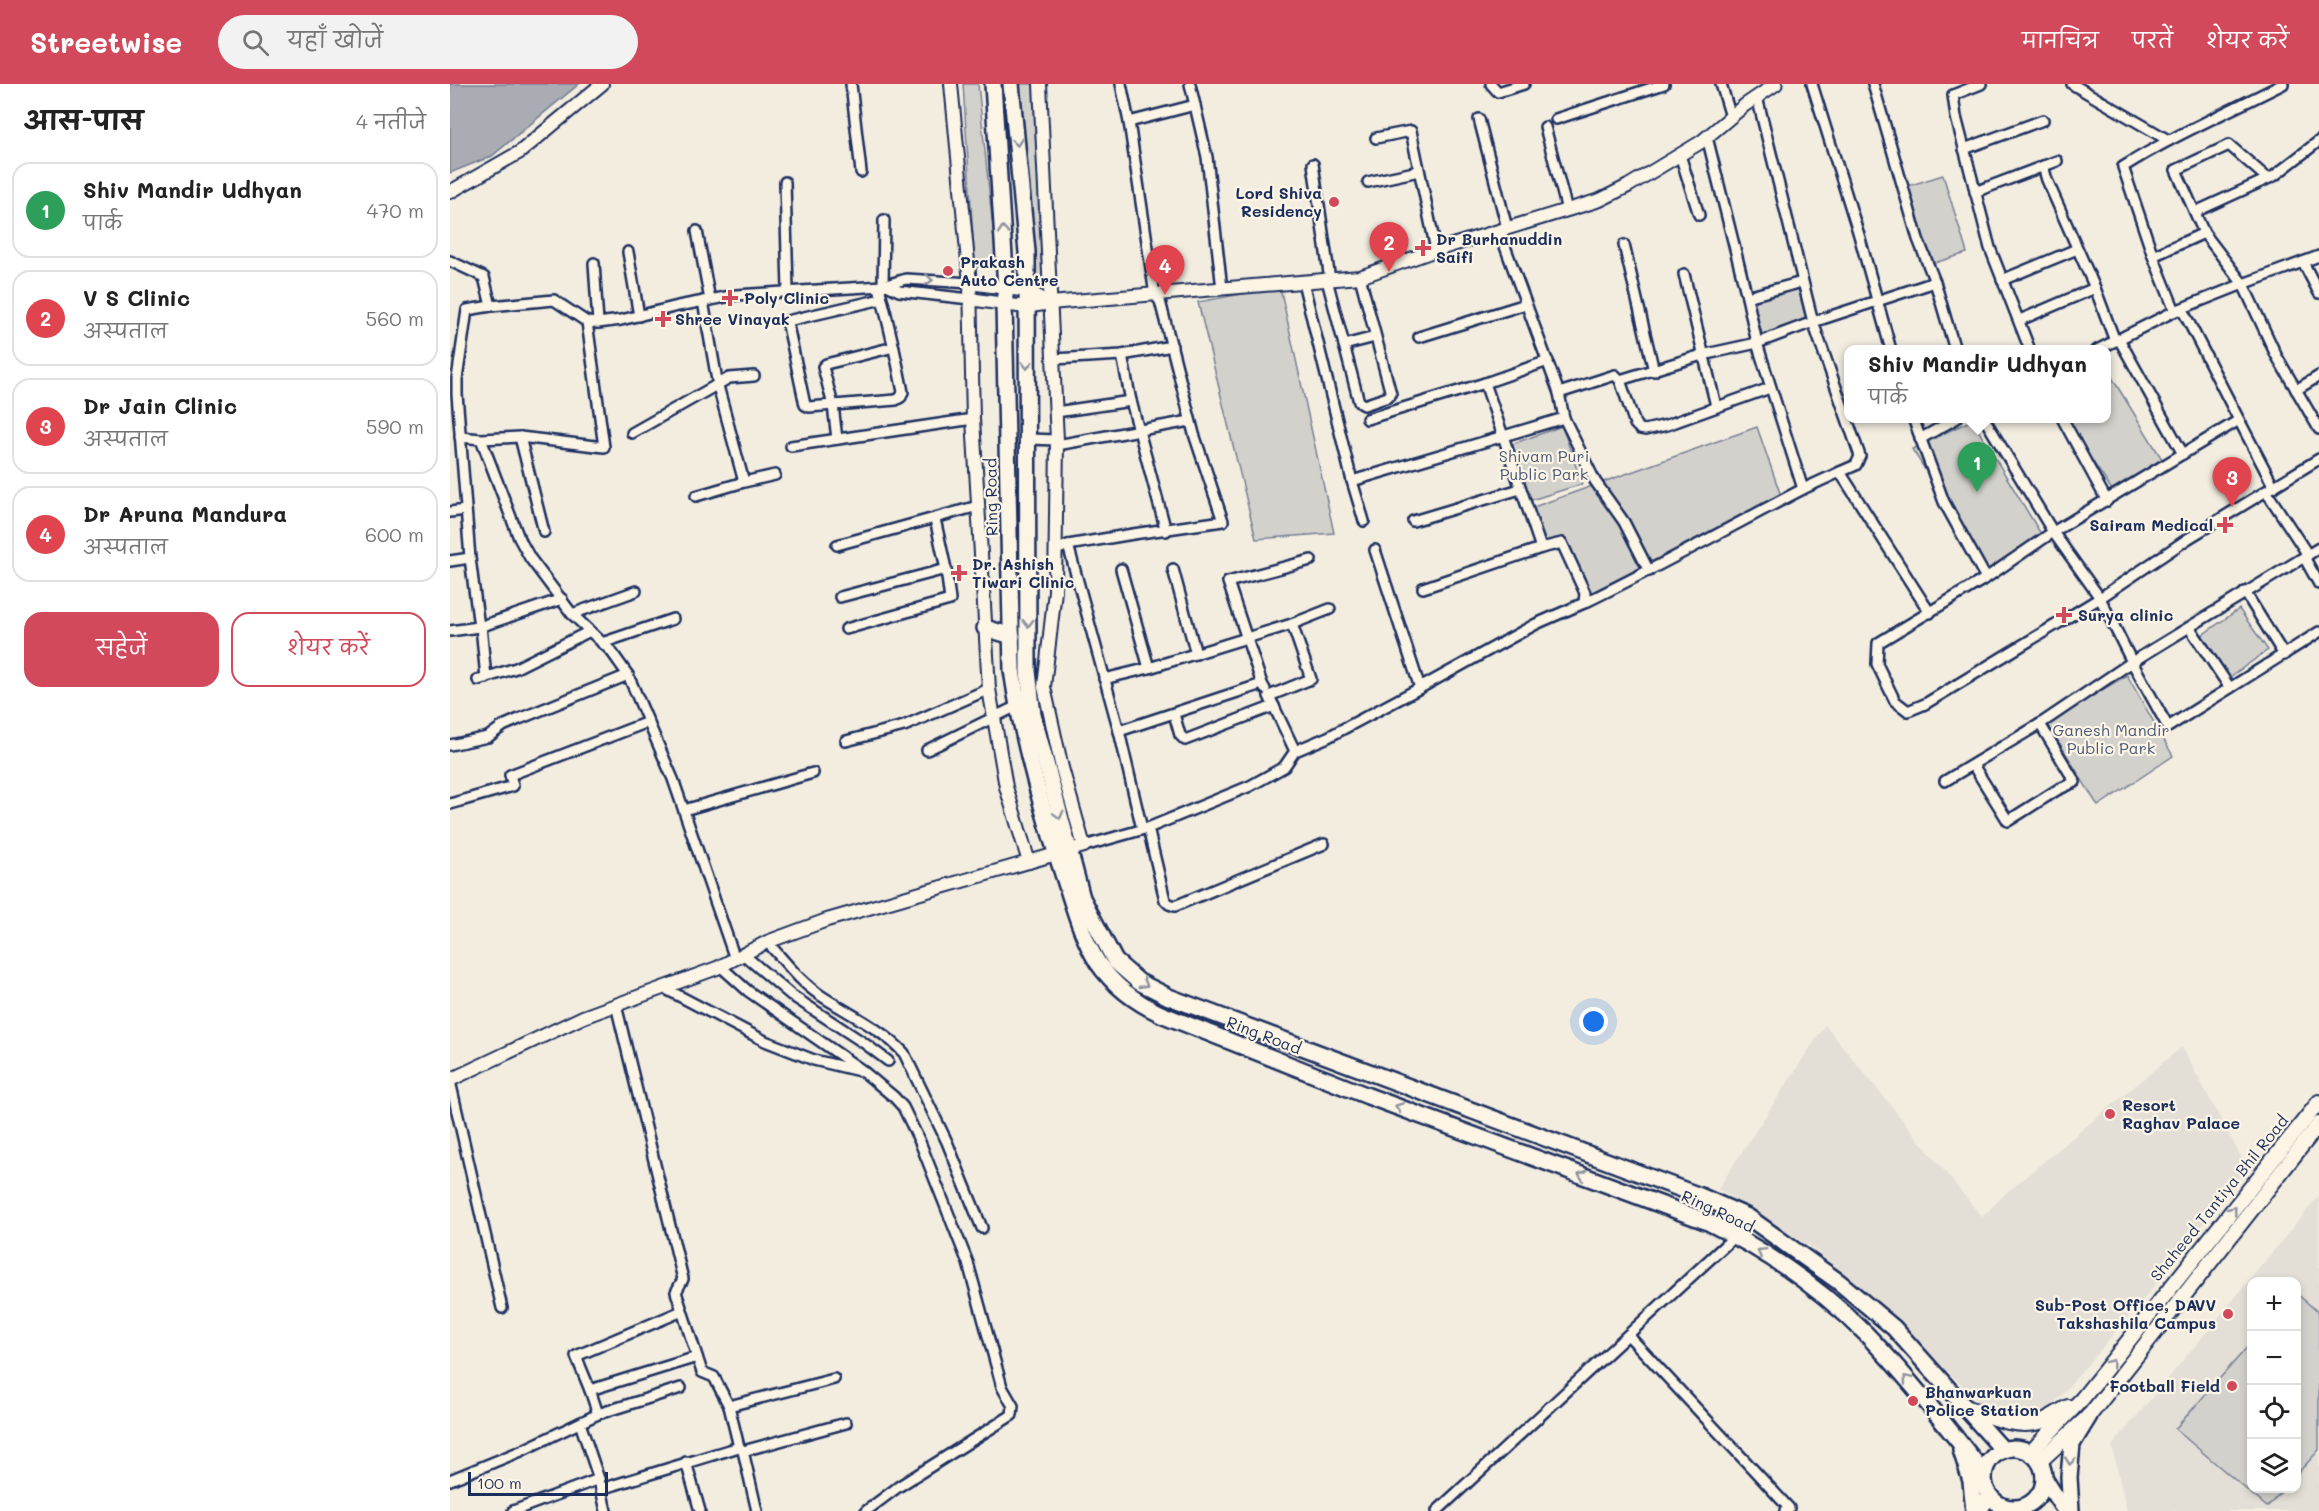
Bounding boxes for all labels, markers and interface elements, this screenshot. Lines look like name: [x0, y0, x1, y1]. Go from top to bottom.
search box: [218, 15, 638, 69]
text: Streetwise: [30, 24, 182, 60]
text: यहाँ खोजें: [287, 25, 383, 54]
icon: search: [239, 26, 272, 59]
text: मानचित्र: [2022, 26, 2099, 53]
text: परतें: [2132, 26, 2173, 53]
text: शेयर करें: [2206, 26, 2289, 53]
text: आस-पास: [24, 103, 143, 137]
text: 4 नतीजे: [356, 108, 426, 134]
one-way arrow: [1010, 138, 1023, 147]
text: Shiv Mandir Udhyan: [83, 175, 302, 204]
place label: Lord Shiva Residency: [1236, 182, 1322, 221]
marker: Lord Shiva Residency: [1327, 195, 1341, 209]
text: 1: [41, 197, 50, 223]
text: 470 m: [366, 197, 424, 223]
text: पार्क: [83, 209, 122, 235]
pin: 2: [1370, 222, 1408, 272]
one-way arrow: [997, 225, 1010, 234]
place label: Dr Burhanuddin Saifi: [1436, 228, 1562, 267]
marker: Dr Burhanuddin Saifi: [1414, 239, 1432, 257]
pin: 4: [1146, 246, 1184, 295]
place label: Prakash Auto Centre: [960, 251, 1058, 290]
marker: Prakash Auto Centre: [941, 264, 955, 278]
one-way arrow: [924, 273, 933, 286]
text: V S Clinic: [83, 283, 190, 312]
place label: Poly Clinic: [744, 287, 829, 308]
marker: Poly Clinic: [721, 289, 739, 307]
text: 2: [40, 305, 51, 331]
text: 560 m: [366, 305, 424, 331]
place label: Shree Vinayak: [675, 308, 790, 329]
marker: Shree Vinayak: [656, 312, 670, 326]
text: अस्पताल: [83, 317, 168, 343]
popup: [1844, 345, 2111, 423]
text: Shiv Mandir Udhyan: [1868, 349, 2087, 378]
one-way arrow: [1020, 361, 1033, 370]
text: पार्क: [1868, 383, 1907, 409]
text: Dr Jain Clinic: [83, 391, 237, 420]
text: 3: [40, 413, 52, 439]
text: 590 m: [366, 413, 424, 439]
text: अस्पताल: [83, 425, 168, 451]
pin: 1: [1958, 442, 1996, 492]
park label: Shivam Puri Public Park: [1499, 445, 1589, 484]
street label: Ring Road: [979, 458, 1002, 536]
pin: 3: [2212, 458, 2252, 507]
text: Dr Aruna Mandura: [83, 499, 287, 528]
place label: Sairam Medical: [2089, 514, 2213, 535]
marker: Sairam Medical: [2218, 518, 2232, 532]
text: 4: [39, 521, 52, 547]
text: 600 m: [365, 521, 424, 547]
text: अस्पताल: [83, 533, 168, 559]
place label: Dr. Ashish Tiwari Clinic: [972, 553, 1074, 592]
marker: Dr. Ashish Tiwari Clinic: [950, 564, 968, 582]
place label: Surya clinic: [2078, 604, 2173, 625]
marker: Surya clinic: [2055, 606, 2073, 624]
button: सहेजें: [24, 612, 219, 687]
button: शेयर करें: [231, 612, 426, 687]
one-way arrow: [1022, 619, 1034, 628]
park label: Ganesh Mandir Public Park: [2052, 719, 2170, 758]
one-way arrow: [1052, 809, 1064, 819]
one-way arrow: [1138, 977, 1148, 988]
your location: [1579, 1007, 1608, 1036]
street label: Ring Road: [1224, 1011, 1304, 1058]
place label: Resort Raghav Palace: [2122, 1094, 2240, 1133]
one-way arrow: [1394, 1102, 1405, 1115]
marker: Resort Raghav Palace: [2103, 1107, 2117, 1121]
street label: Shaheed Tantiya Bhil Road: [2145, 1110, 2292, 1285]
one-way arrow: [1577, 1170, 1588, 1183]
street label: Ring Road: [1678, 1184, 1758, 1237]
one-way arrow: [2225, 1206, 2236, 1217]
one-way arrow: [1757, 1247, 1767, 1259]
map controls: [2247, 1277, 2301, 1493]
button: +: [2247, 1277, 2301, 1331]
place label: Sub-Post Office, DAVV Takshashila Campus: [2035, 1294, 2216, 1333]
marker: Sub-Post Office, DAVV Takshashila Campus: [2221, 1307, 2235, 1321]
button: −: [2247, 1331, 2301, 1385]
one-way arrow: [2104, 1358, 2115, 1369]
one-way arrow: [1903, 1375, 1914, 1386]
place label: Football Field: [2109, 1375, 2220, 1396]
marker: Football Field: [2225, 1379, 2239, 1393]
place label: Bhanwarkuan Police Station: [1925, 1381, 2039, 1420]
button: locate: [2247, 1385, 2301, 1439]
marker: Bhanwarkuan Police Station: [1906, 1394, 1920, 1408]
button: layers: [2247, 1439, 2301, 1493]
one-way arrow: [2064, 1456, 2077, 1466]
scale bar: [468, 1469, 608, 1496]
text: 100 m: [477, 1472, 522, 1493]

